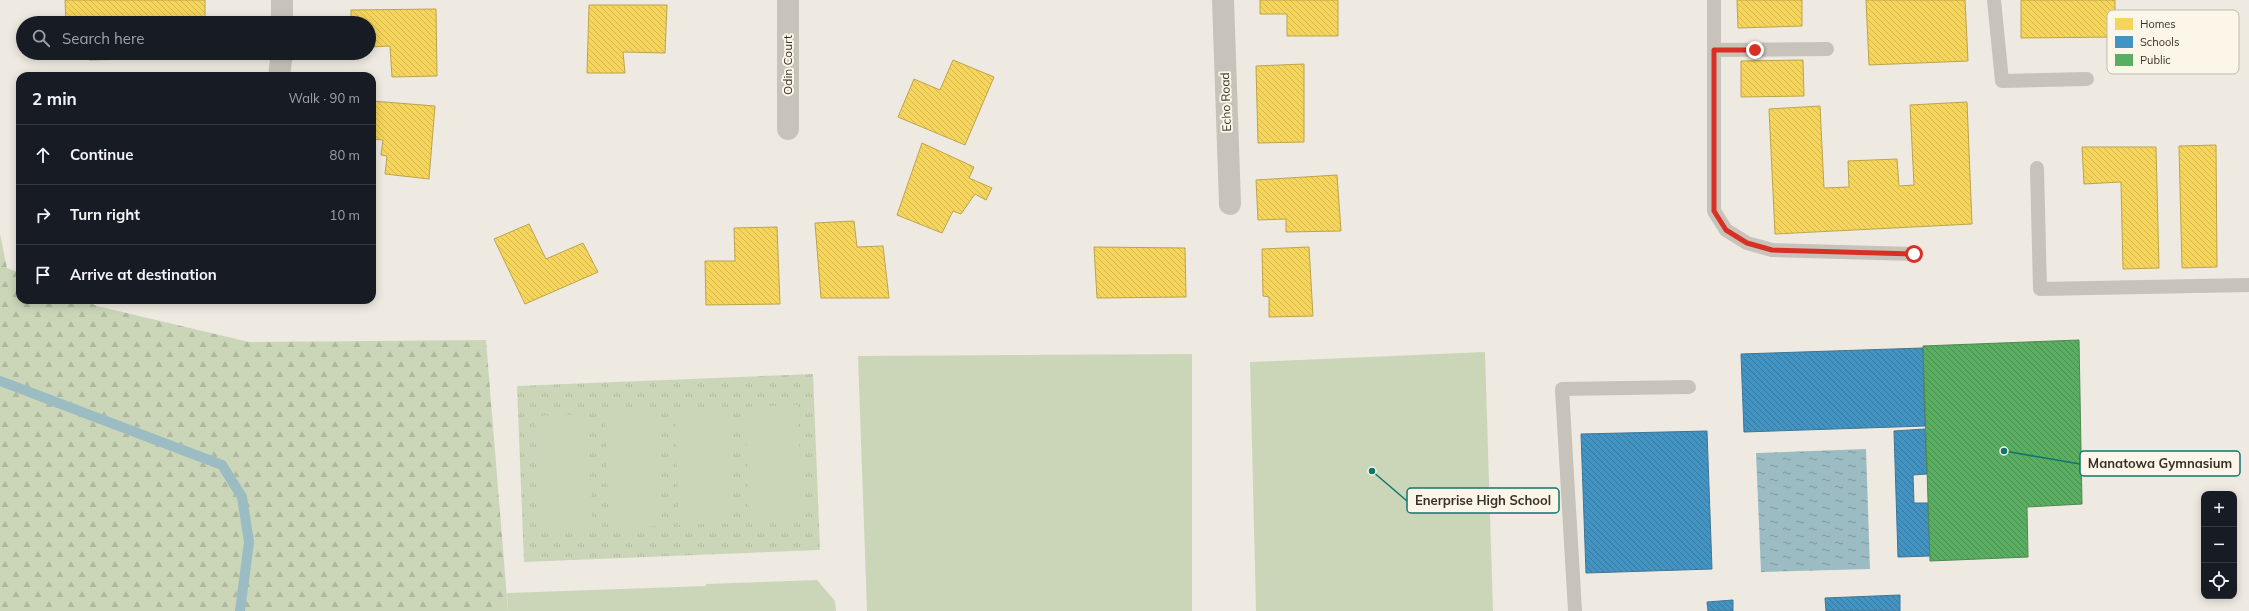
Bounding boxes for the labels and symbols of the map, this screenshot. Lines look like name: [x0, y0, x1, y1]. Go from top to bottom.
legend: [2107, 10, 2239, 74]
text: Homes: [2140, 17, 2176, 31]
street label: Odin Court: [780, 35, 795, 95]
text: Schools: [2140, 35, 2179, 49]
route end: [1746, 41, 1764, 59]
text: Public: [2140, 53, 2171, 67]
street label: Echo Road: [1217, 72, 1234, 132]
route start: [1905, 245, 1923, 263]
callout: Manatowa Gymnasium: [2080, 451, 2240, 476]
text: Manatowa Gymnasium: [2088, 455, 2232, 472]
callout: Enerprise High School: [1407, 488, 1559, 513]
text: Enerprise High School: [1415, 492, 1551, 508]

